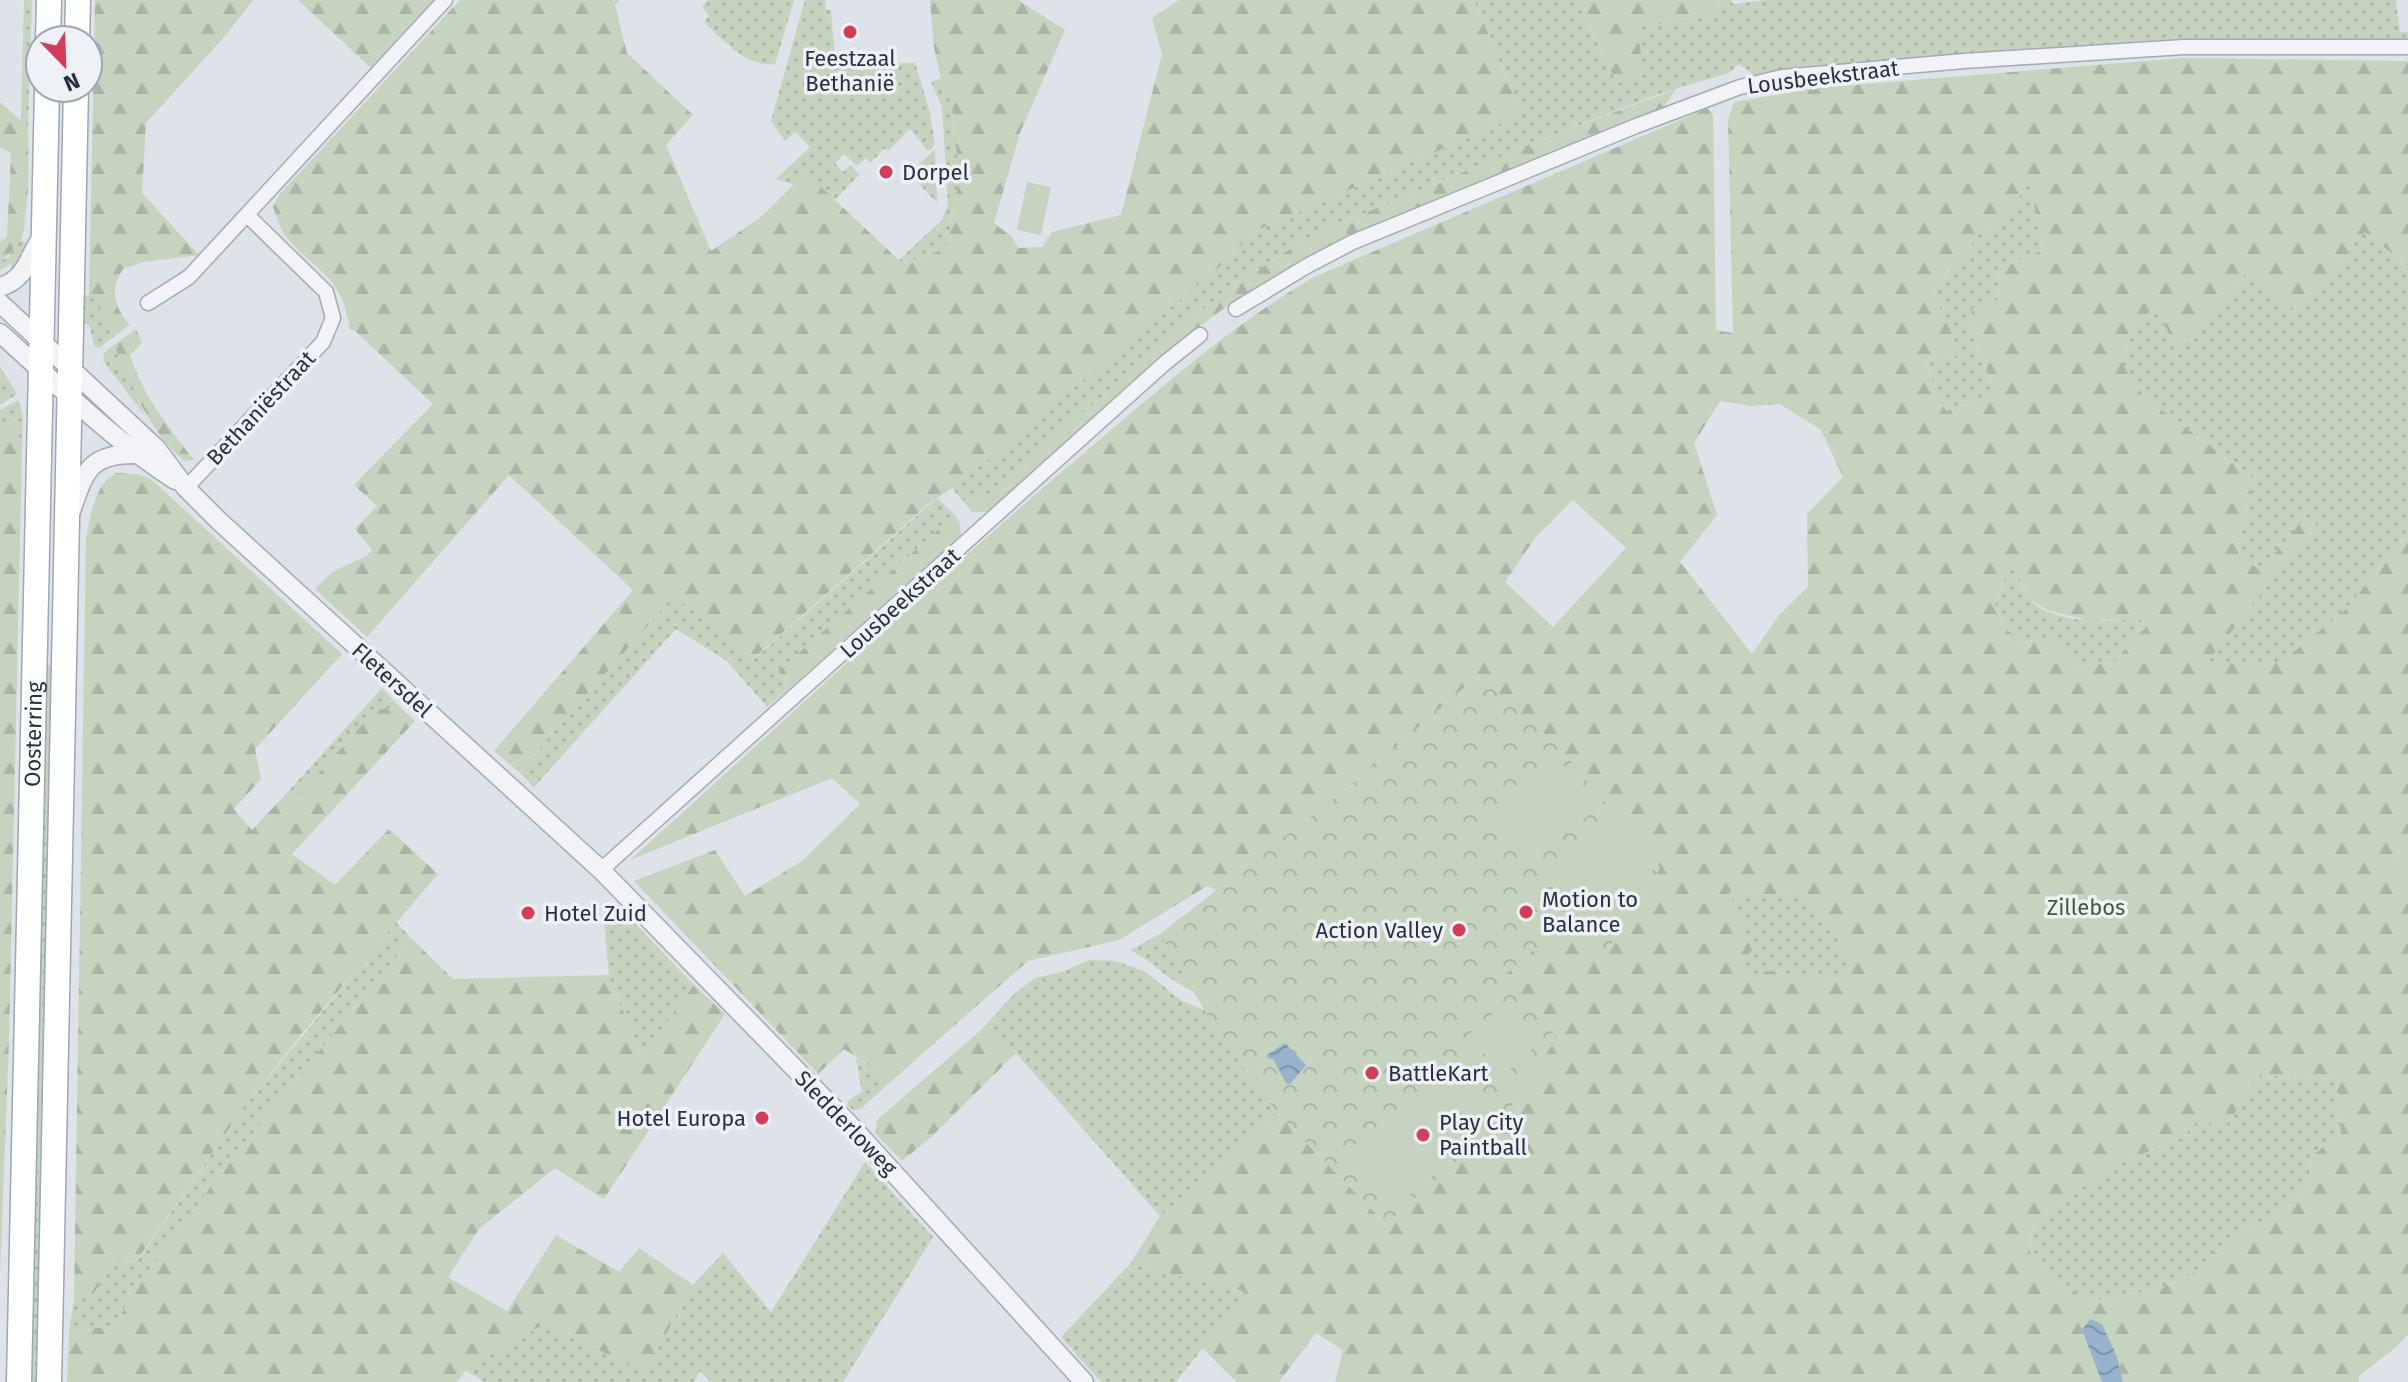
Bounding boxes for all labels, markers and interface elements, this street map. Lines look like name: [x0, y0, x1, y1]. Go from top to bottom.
marker: Feestzaal Bethanië: [841, 23, 859, 41]
north arrow: [24, 24, 104, 104]
place label: Feestzaal Bethanië: [804, 45, 896, 97]
street label: Lousbeekstraat: [1746, 54, 1900, 100]
text: N: [60, 67, 84, 97]
place label: Dorpel: [902, 159, 969, 186]
marker: Dorpel: [877, 163, 895, 181]
street label: Bethaniëstraat: [201, 345, 321, 471]
street label: Lousbeekstraat: [834, 542, 966, 664]
street label: Fletersdel: [346, 637, 438, 723]
street label: Oosterring: [18, 681, 48, 787]
place label: Motion to Balance: [1542, 886, 1638, 938]
park label: Zillebos: [2047, 894, 2125, 921]
place label: Hotel Zuid: [544, 900, 647, 927]
marker: Motion to Balance: [1517, 903, 1535, 921]
marker: Hotel Zuid: [519, 904, 537, 922]
place label: Action Valley: [1316, 917, 1443, 944]
marker: Action Valley: [1450, 921, 1468, 939]
place label: BattleKart: [1388, 1060, 1489, 1087]
marker: BattleKart: [1363, 1064, 1381, 1082]
street label: Sledderloweg: [789, 1065, 903, 1182]
place label: Hotel Europa: [617, 1105, 746, 1132]
marker: Hotel Europa: [753, 1109, 771, 1127]
place label: Play City Paintball: [1439, 1109, 1527, 1161]
marker: Play City Paintball: [1414, 1126, 1432, 1144]

